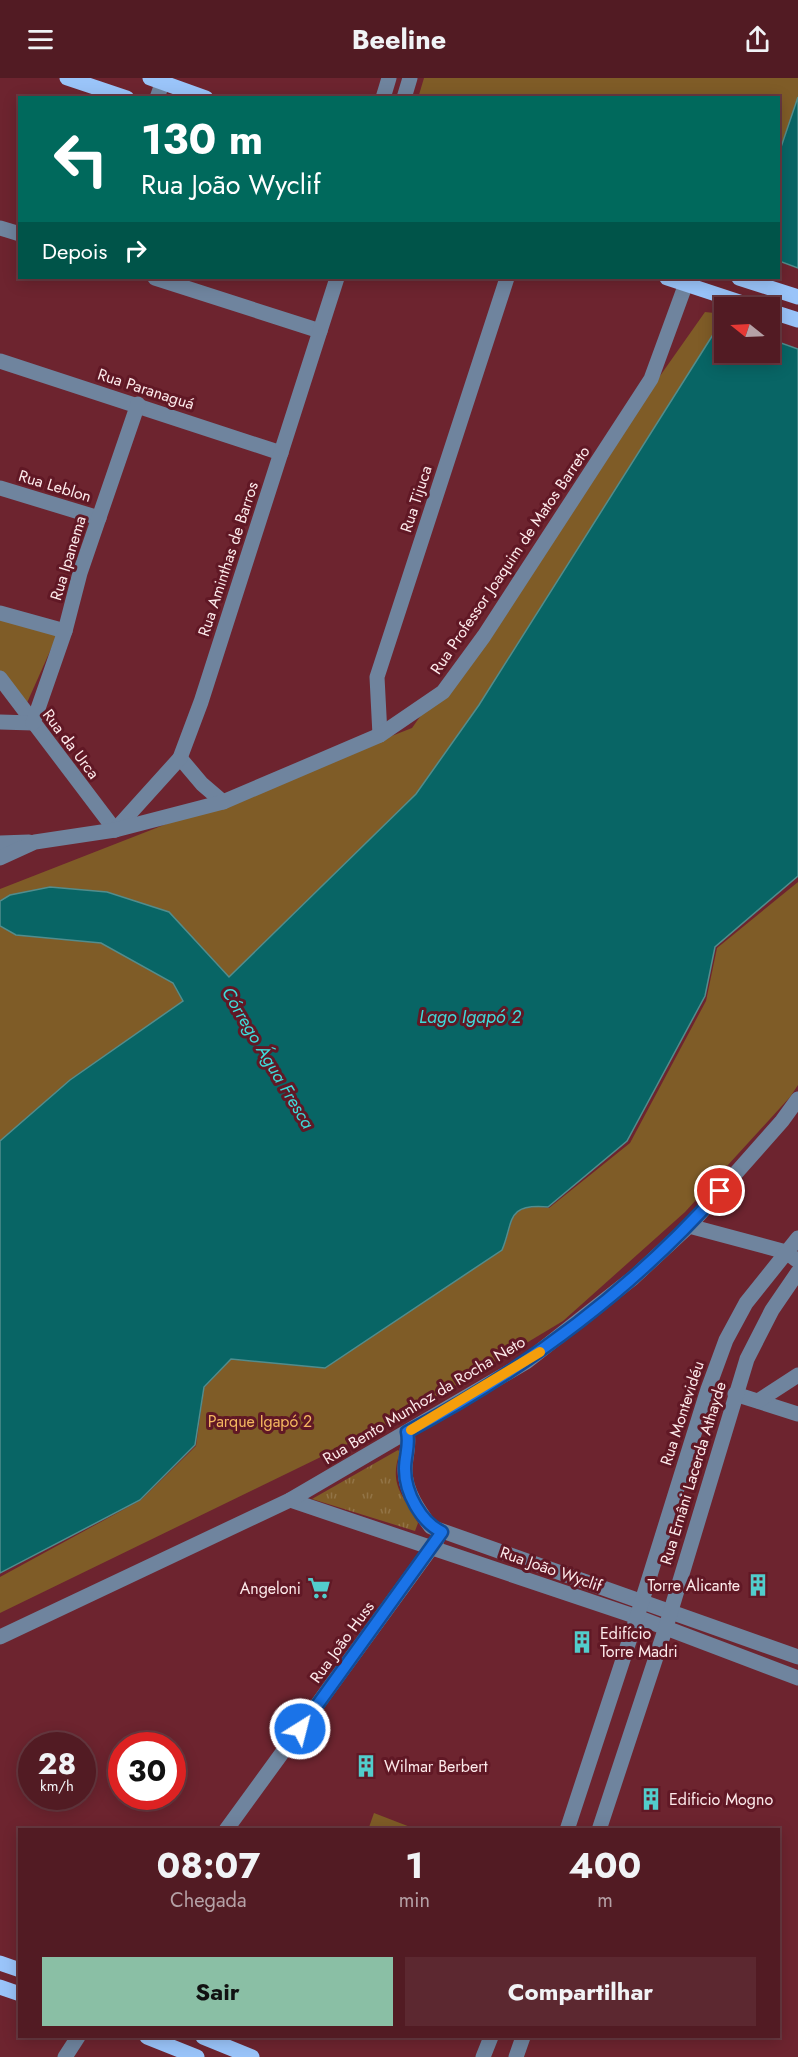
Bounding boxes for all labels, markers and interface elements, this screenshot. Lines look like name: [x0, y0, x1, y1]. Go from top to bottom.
text: Beeline: [352, 20, 446, 59]
icon: menu: [24, 23, 57, 56]
icon: share: [741, 23, 774, 56]
text: 130 m: [141, 109, 263, 170]
icon: left: [42, 120, 120, 198]
text: Rua João Wyclif: [141, 165, 321, 204]
icon: right: [119, 234, 152, 267]
text: Depois: [42, 235, 107, 267]
north arrow: [714, 297, 780, 363]
map controls: [714, 297, 780, 363]
street label: Rua Paranaguá: [95, 363, 197, 415]
street label: Rua Professor Joaquim de Matos Barreto: [425, 441, 595, 679]
street label: Rua Tijuca: [394, 463, 438, 535]
street label: Rua Leblon: [16, 464, 94, 508]
street label: Rua Aminthas de Barros: [192, 479, 264, 639]
street label: Rua Ipanema: [44, 513, 92, 603]
street label: Rua da Urca: [37, 704, 105, 784]
water label: Córrego Água Fresca: [215, 982, 321, 1134]
water label: Lago Igapó 2: [419, 1004, 522, 1030]
pin: [694, 1165, 745, 1216]
icon: arrive: [703, 1174, 736, 1207]
street label: Rua Bento Munhoz da Rocha Neto: [318, 1330, 530, 1470]
street label: Rua Montevidéu: [654, 1358, 710, 1468]
street label: Rua Ernâni Lacerda Athayde: [654, 1379, 732, 1567]
park label: Parque Igapó 2: [208, 1410, 312, 1433]
street label: Rua João Wyclif: [497, 1541, 605, 1597]
building icon: Torre Alicante: [745, 1572, 771, 1598]
place label: Torre Alicante: [647, 1574, 740, 1597]
supermarket icon: Angeloni: [306, 1575, 332, 1601]
place label: Angeloni: [240, 1577, 301, 1600]
street label: Rua João Huss: [304, 1596, 380, 1688]
place label: Edifício Torre Madri: [600, 1622, 678, 1663]
building icon: Edifício Torre Madri: [569, 1629, 595, 1655]
position arrow: [268, 1697, 332, 1761]
speed limit sign: 30: [108, 1732, 186, 1810]
text: 28: [38, 1742, 76, 1785]
building icon: Wilmar Berbert: [353, 1753, 379, 1779]
place label: Wilmar Berbert: [384, 1755, 488, 1778]
text: km/h: [40, 1775, 74, 1797]
building icon: Edificio Mogno: [638, 1786, 664, 1812]
place label: Edificio Mogno: [669, 1788, 773, 1811]
text: 08:07: [157, 1839, 260, 1891]
text: 1: [405, 1839, 424, 1891]
text: 400: [569, 1839, 641, 1891]
text: Chegada: [170, 1886, 247, 1915]
text: min: [399, 1886, 430, 1915]
text: m: [597, 1886, 613, 1915]
button: Sair: [42, 1957, 393, 2026]
button: Compartilhar: [405, 1957, 756, 2026]

